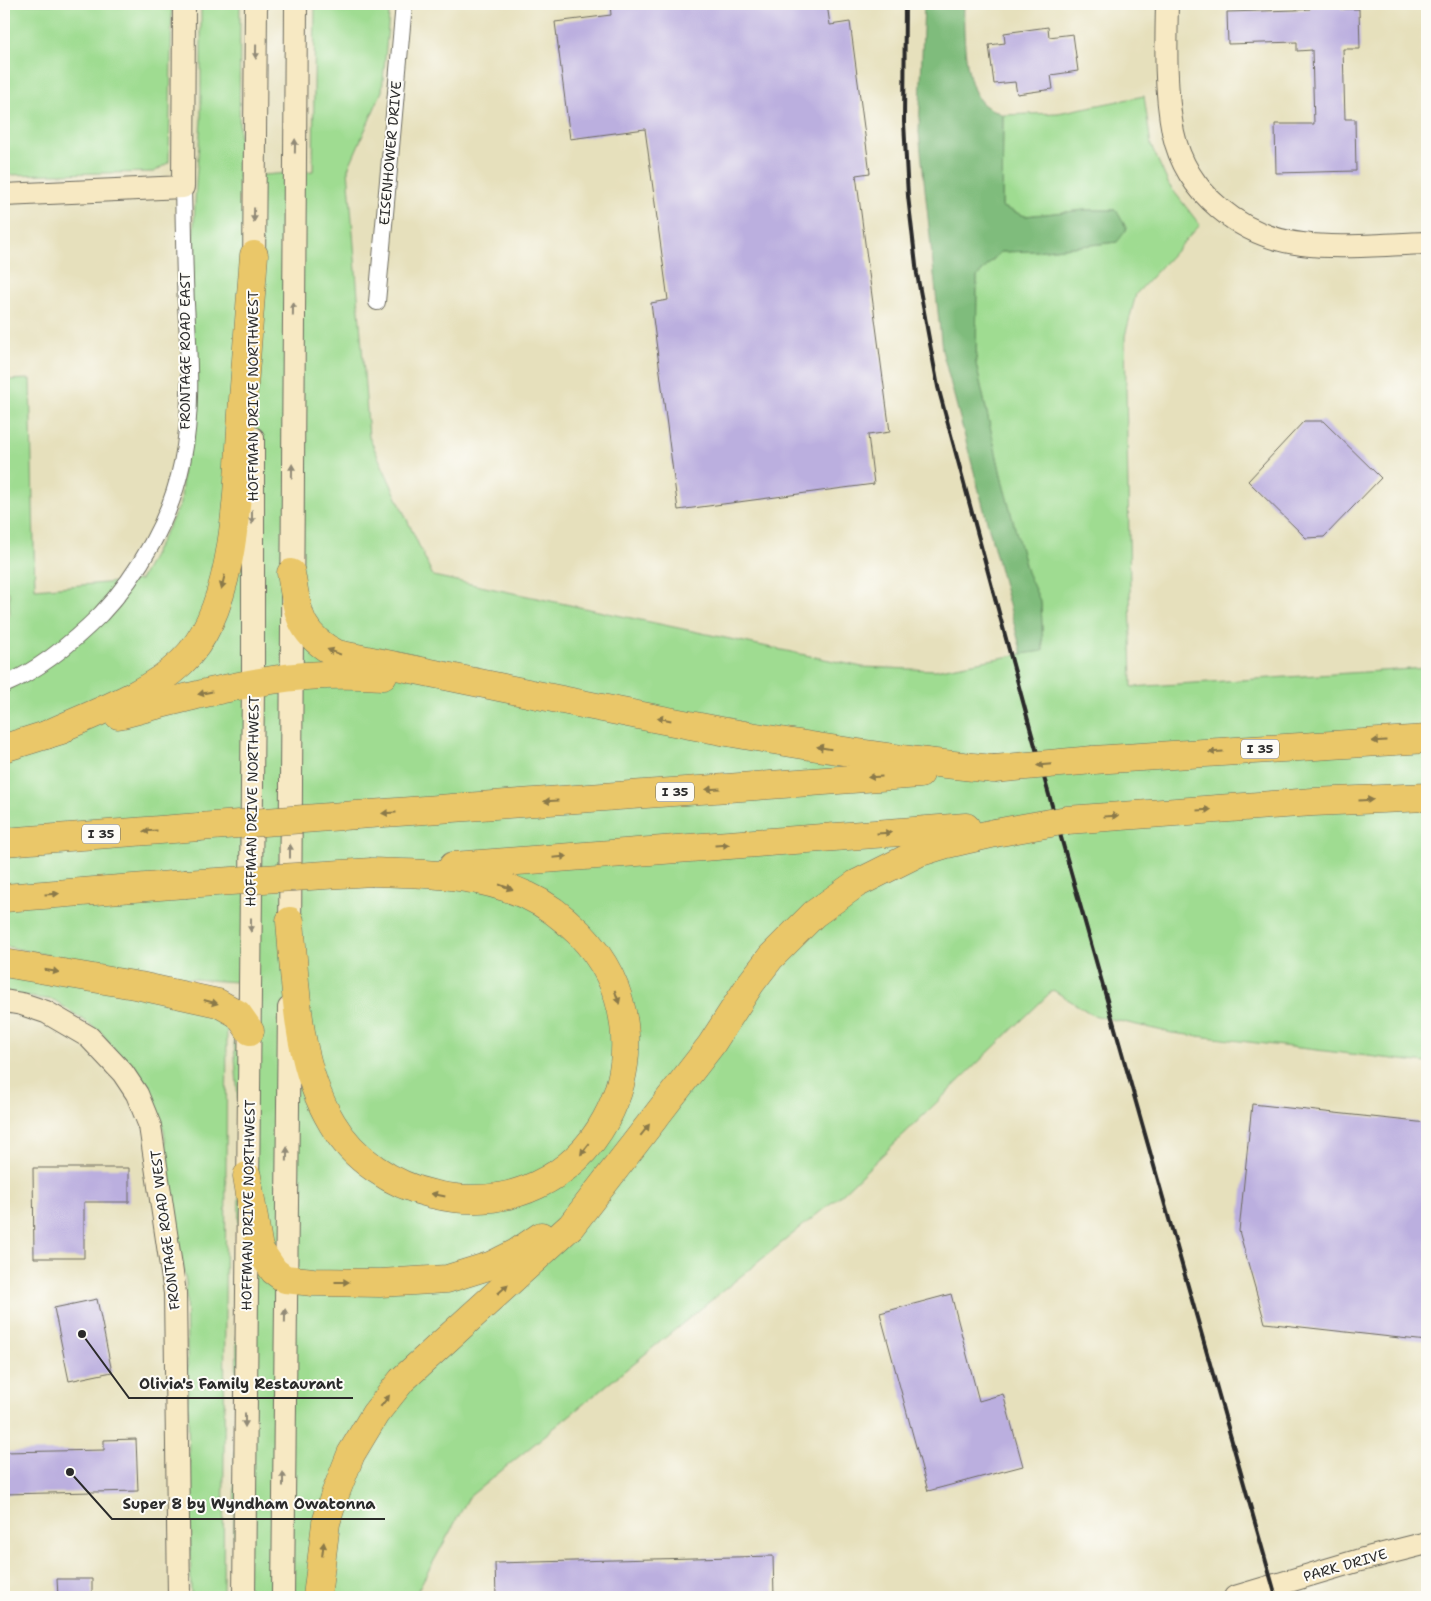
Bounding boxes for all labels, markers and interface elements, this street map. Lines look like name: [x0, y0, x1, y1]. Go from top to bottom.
one-way arrow: [252, 45, 260, 61]
street label: EISENHOWER DRIVE: [375, 80, 405, 226]
one-way arrow: [291, 138, 299, 154]
one-way arrow: [250, 207, 258, 223]
street label: FRONTAGE ROAD EAST: [176, 272, 194, 430]
street label: HOFFMAN DRIVE NORTHWEST: [244, 290, 262, 502]
one-way arrow: [289, 300, 297, 316]
one-way arrow: [288, 463, 296, 479]
one-way arrow: [248, 510, 256, 526]
one-way arrow: [219, 574, 227, 589]
one-way arrow: [327, 647, 341, 655]
one-way arrow: [196, 690, 212, 698]
street label: HOFFMAN DRIVE NORTHWEST: [241, 695, 263, 907]
one-way arrow: [656, 714, 672, 722]
one-way arrow: [1370, 738, 1386, 746]
road number: I 35: [1241, 740, 1279, 759]
one-way arrow: [816, 743, 832, 751]
one-way arrow: [1208, 748, 1224, 756]
one-way arrow: [1036, 761, 1052, 769]
one-way arrow: [867, 774, 883, 782]
road number: I 35: [656, 782, 694, 802]
one-way arrow: [705, 786, 721, 794]
one-way arrow: [1358, 795, 1374, 803]
one-way arrow: [543, 798, 559, 806]
one-way arrow: [1196, 805, 1212, 813]
one-way arrow: [381, 809, 397, 817]
one-way arrow: [1104, 812, 1120, 820]
road number: I 35: [82, 824, 120, 844]
one-way arrow: [142, 827, 158, 835]
one-way arrow: [876, 828, 892, 836]
one-way arrow: [714, 840, 730, 848]
one-way arrow: [286, 843, 294, 859]
one-way arrow: [552, 853, 568, 861]
one-way arrow: [499, 883, 514, 891]
one-way arrow: [45, 890, 61, 898]
one-way arrow: [247, 917, 255, 933]
one-way arrow: [44, 967, 60, 975]
one-way arrow: [614, 990, 621, 1005]
one-way arrow: [204, 998, 219, 1006]
street label: HOFFMAN DRIVE NORTHWEST: [237, 1099, 259, 1311]
one-way arrow: [640, 1124, 651, 1137]
one-way arrow: [580, 1142, 591, 1155]
one-way arrow: [283, 1145, 291, 1161]
street label: FRONTAGE ROAD WEST: [146, 1149, 184, 1311]
one-way arrow: [430, 1191, 446, 1199]
one-way arrow: [334, 1278, 350, 1286]
one-way arrow: [496, 1283, 508, 1295]
one-way arrow: [281, 1308, 289, 1324]
callout: Olivia's Family Restaurant: [129, 1368, 353, 1398]
text: Olivia's Family Restaurant: [139, 1374, 343, 1394]
one-way arrow: [380, 1395, 391, 1408]
one-way arrow: [241, 1412, 249, 1428]
one-way arrow: [279, 1470, 287, 1486]
callout: Super 8 by Wyndham Owatonna: [112, 1489, 385, 1519]
text: Super 8 by Wyndham Owatonna: [122, 1494, 376, 1514]
one-way arrow: [319, 1541, 327, 1557]
street label: PARK DRIVE: [1301, 1544, 1389, 1586]

